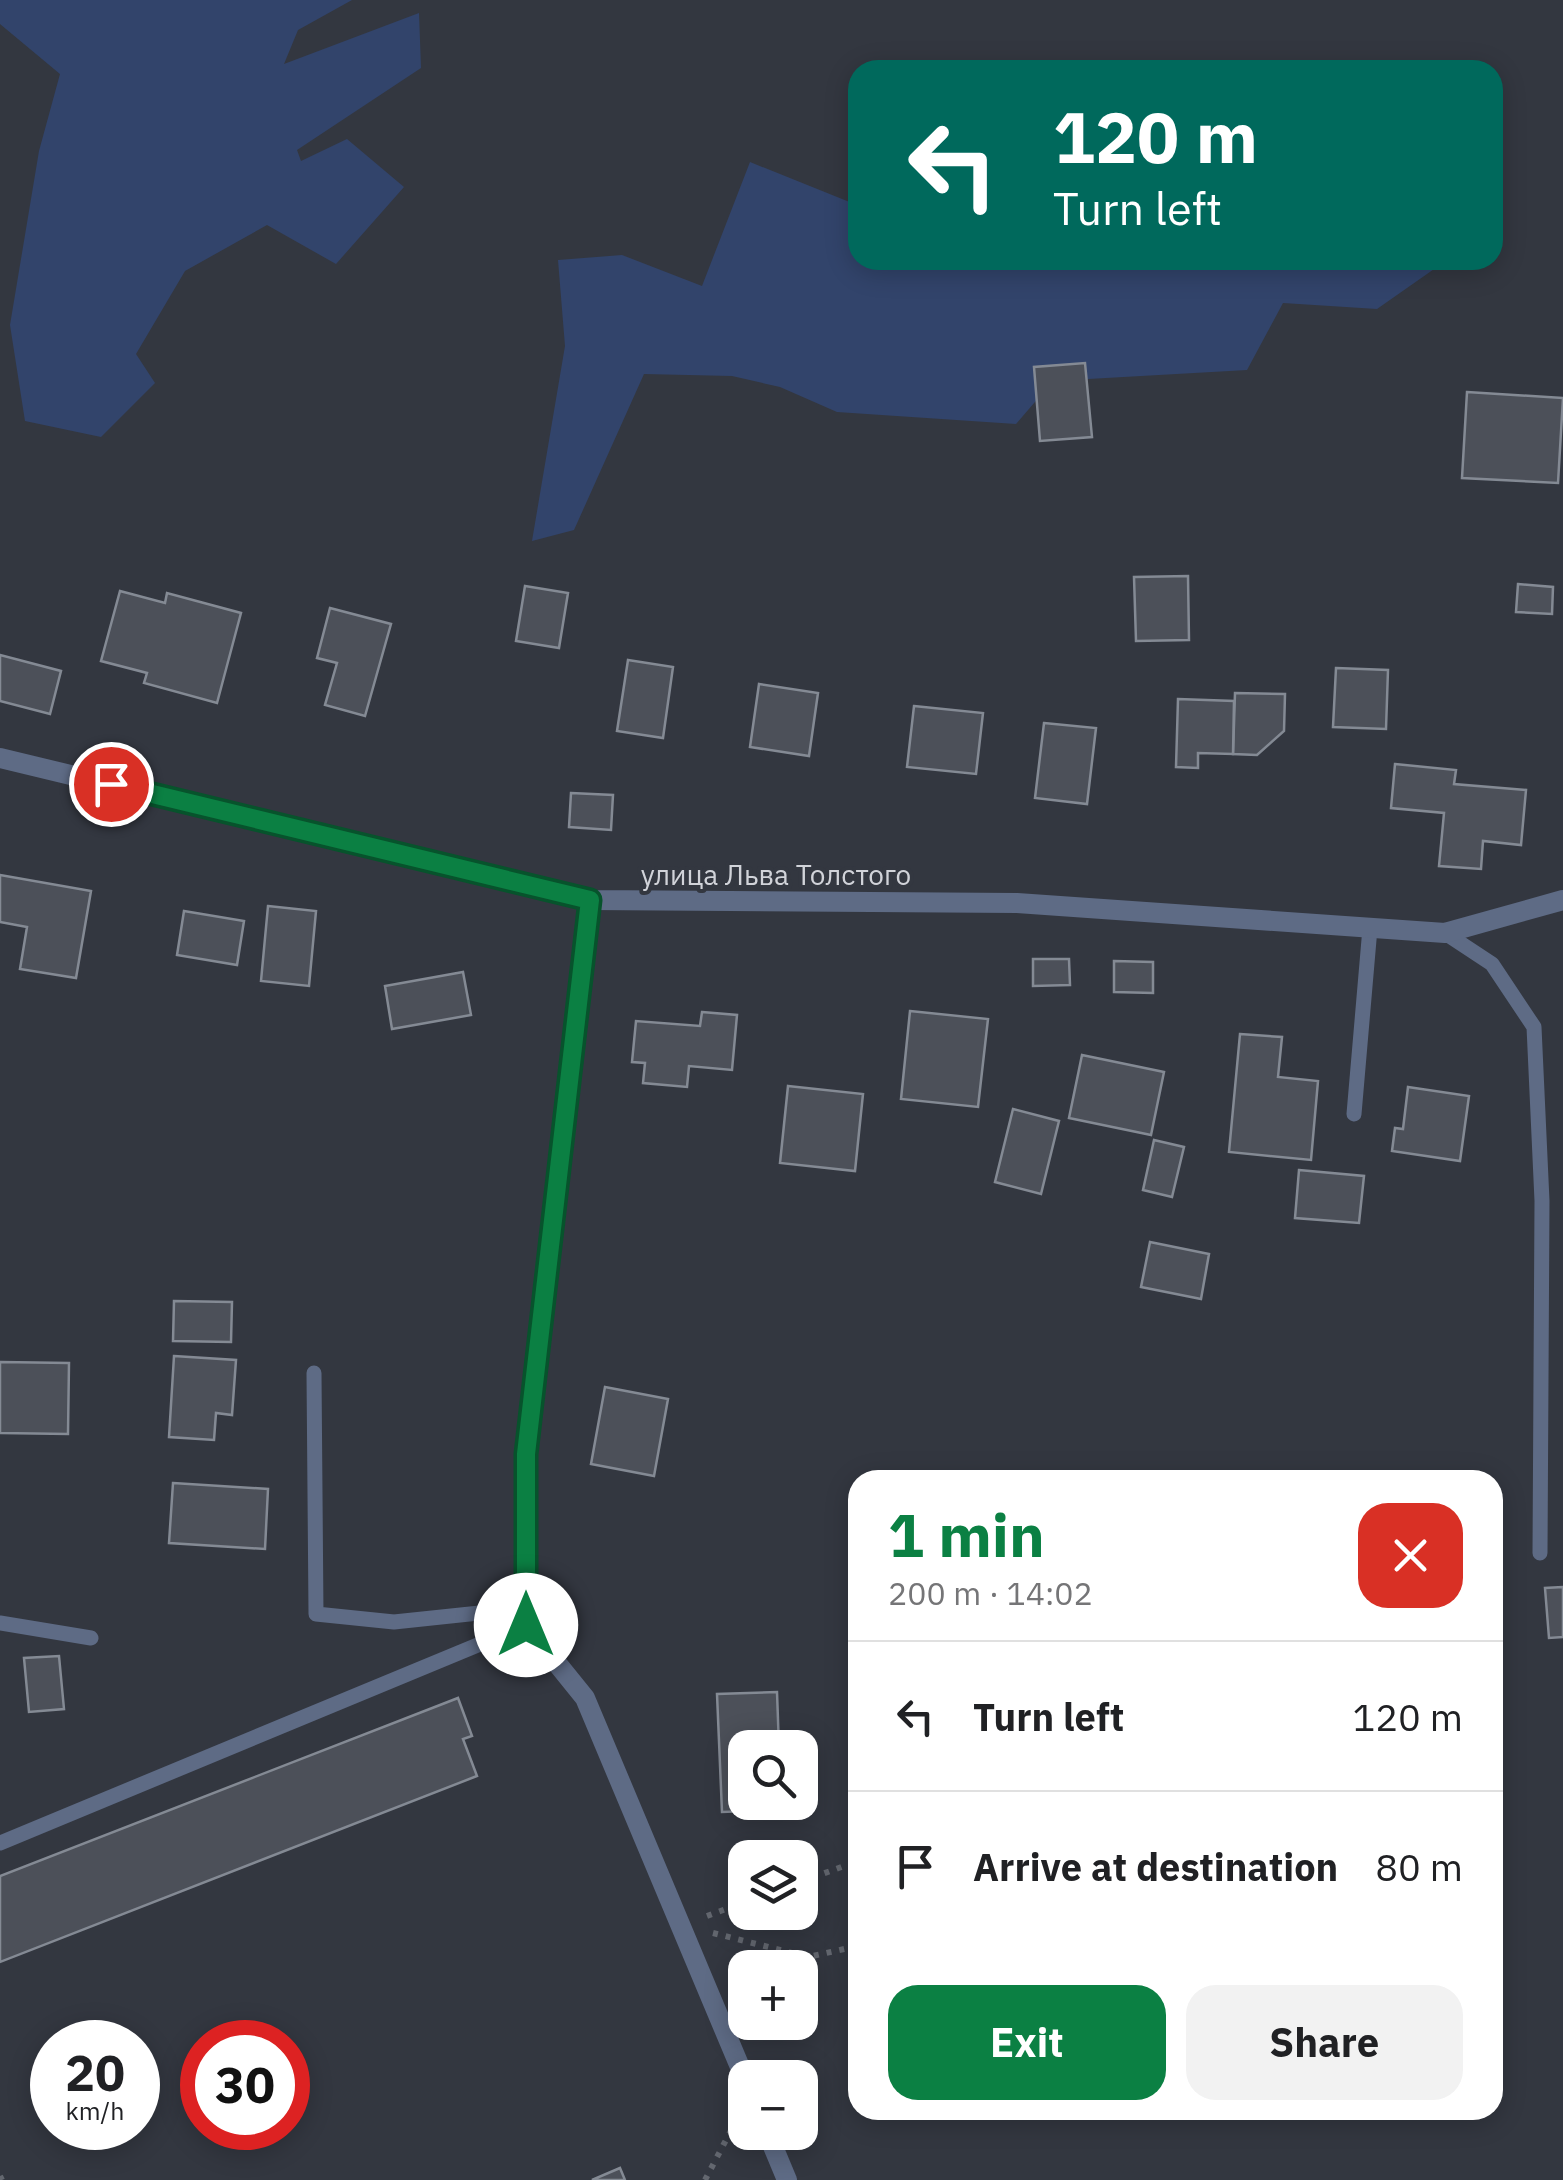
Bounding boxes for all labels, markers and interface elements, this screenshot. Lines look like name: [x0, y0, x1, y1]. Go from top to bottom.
text: 120 m: [1053, 91, 1258, 182]
icon: left: [888, 100, 1018, 230]
text: Turn left: [1053, 179, 1222, 237]
pin: [69, 742, 154, 827]
icon: arrive: [84, 757, 139, 812]
street label: улица Льва Толстого: [641, 856, 911, 893]
text: 1 min: [888, 1495, 1045, 1574]
button: close: [1358, 1503, 1463, 1608]
text: 200 m · 14:02: [888, 1572, 1093, 1614]
position arrow: [474, 1573, 578, 1677]
icon: left: [888, 1689, 943, 1744]
text: Turn left: [973, 1692, 1124, 1741]
text: 120 m: [1352, 1692, 1463, 1741]
map controls: [728, 1730, 818, 2150]
button: search: [728, 1730, 818, 1820]
icon: arrive: [888, 1839, 943, 1894]
button: layers: [728, 1840, 818, 1930]
text: Arrive at destination: [973, 1842, 1338, 1891]
text: 80 m: [1375, 1842, 1463, 1891]
button: +: [728, 1950, 818, 2040]
button: Exit: [888, 1985, 1166, 2100]
button: Share: [1186, 1985, 1463, 2100]
speed limit sign: 30: [180, 2020, 310, 2150]
text: 20: [65, 2040, 125, 2105]
button: −: [728, 2060, 818, 2150]
text: km/h: [66, 2094, 124, 2127]

